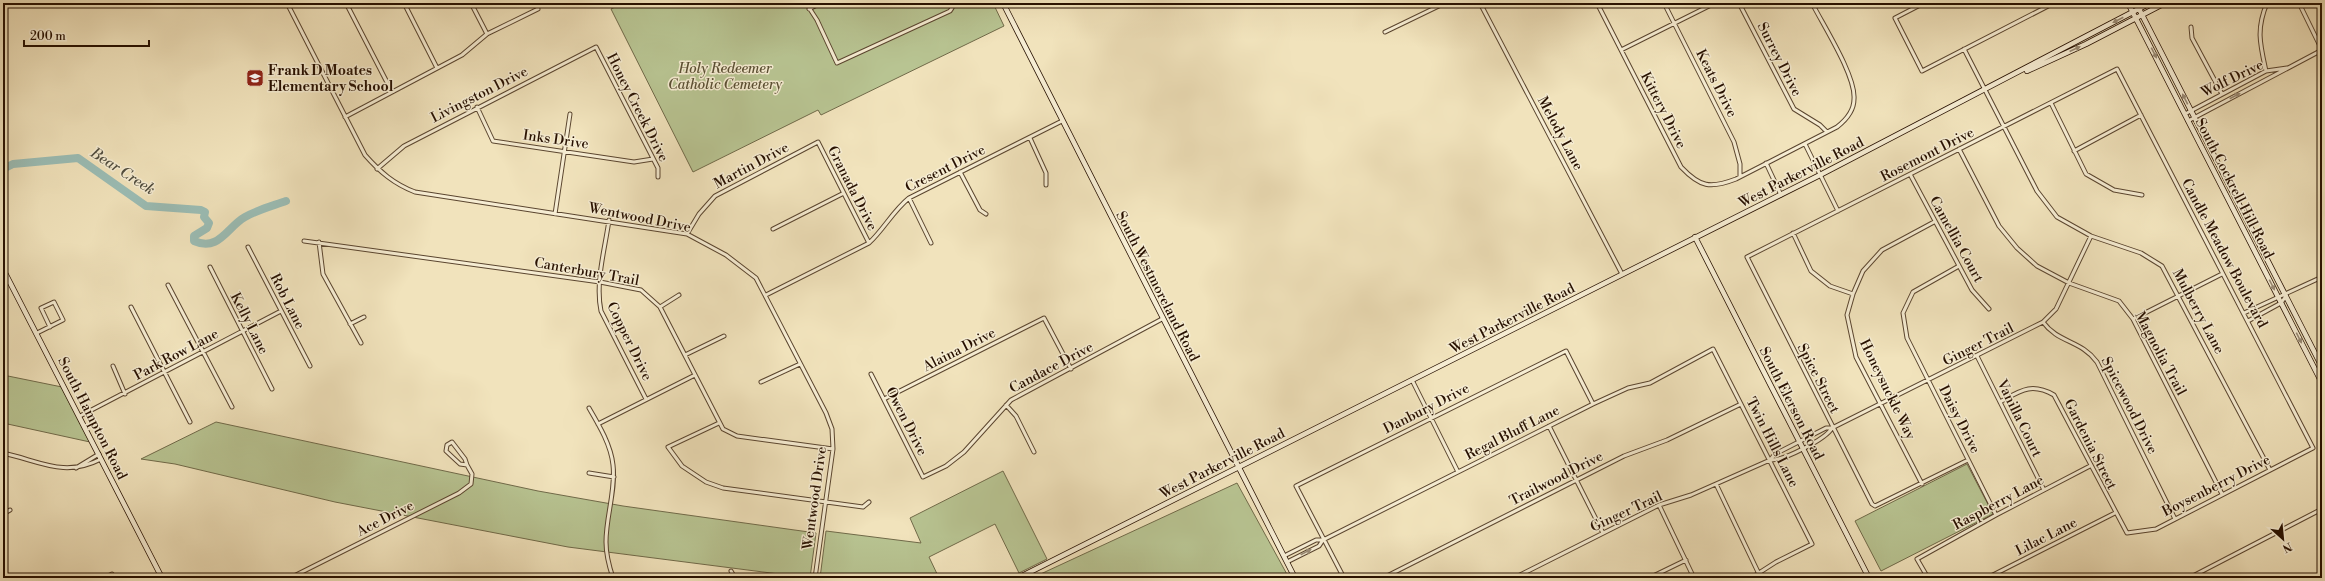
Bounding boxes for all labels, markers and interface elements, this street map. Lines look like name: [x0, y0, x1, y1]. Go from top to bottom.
one-way arrow: [2112, 17, 2123, 23]
street label: Surrey Drive: [1753, 19, 1805, 99]
scale bar: [24, 22, 149, 48]
text: 200 m: [30, 29, 66, 44]
street label: Keats Drive: [1691, 46, 1741, 120]
one-way arrow: [2070, 46, 2081, 52]
one-way arrow: [2151, 47, 2157, 59]
street label: Honey Creek Drive: [602, 50, 672, 165]
street label: Wolf Drive: [2197, 56, 2267, 102]
park label: Holy Redeemer Catholic Cemetery: [668, 60, 783, 94]
place label: Frank D Moates Elementary School: [268, 62, 394, 96]
street label: Livingston Drive: [428, 63, 531, 127]
school or university icon: Frank D Moates Elementary School: [245, 68, 265, 88]
street label: Kittery Drive: [1636, 69, 1690, 152]
street label: Melody Lane: [1533, 93, 1587, 173]
one-way arrow: [2182, 93, 2188, 105]
one-way arrow: [2229, 93, 2241, 100]
street label: South Cockrell Hill Road: [2191, 115, 2278, 262]
street label: Rosemont Drive: [1878, 124, 1977, 186]
street label: Inks Drive: [522, 126, 590, 154]
street label: West Parkerville Road: [1735, 134, 1867, 213]
street label: Martin Drive: [711, 139, 792, 193]
street label: Cresent Drive: [902, 141, 989, 197]
water label: Bear Creek: [86, 143, 159, 199]
street label: Granada Drive: [823, 143, 881, 234]
street label: Candle Meadow Boulevard: [2177, 176, 2271, 331]
street label: Camellia Court: [1925, 193, 1987, 286]
street label: Wentwood Drive: [586, 199, 693, 237]
street label: South Westmoreland Road: [1111, 208, 1203, 365]
street label: Canterbury Trail: [533, 254, 641, 290]
street label: Mulberry Lane: [2168, 266, 2228, 357]
street label: Rob Lane: [265, 271, 309, 332]
one-way arrow: [2269, 279, 2275, 291]
street label: West Parkerville Road: [1446, 280, 1578, 359]
street label: Kelly Lane: [226, 290, 272, 357]
street label: Copper Drive: [602, 299, 656, 384]
street label: Magnolia Trail: [2130, 308, 2190, 399]
street label: Ginger Trail: [1940, 319, 2017, 370]
street label: Alaina Drive: [919, 324, 999, 376]
street label: Park Row Lane: [131, 325, 222, 385]
one-way arrow: [2296, 332, 2302, 344]
street label: Honeysuckle Way: [1855, 336, 1919, 443]
street label: Candace Drive: [1006, 338, 1097, 398]
street label: Spice Street: [1793, 341, 1843, 416]
street label: South Elerson Road: [1755, 344, 1827, 463]
street label: South Hampton Road: [53, 354, 131, 483]
street label: Spicewood Drive: [2097, 354, 2161, 457]
street label: Vanilla Court: [1992, 376, 2046, 460]
street label: Danbury Drive: [1380, 379, 1472, 438]
street label: Daisy Drive: [1934, 382, 1984, 457]
street label: Owen Drive: [881, 384, 931, 459]
street label: Twin Hills Lane: [1742, 394, 1803, 491]
street label: Gardenia Street: [2060, 396, 2121, 493]
street label: Regal Bluff Lane: [1462, 401, 1563, 464]
street label: West Parkerville Road: [1156, 425, 1288, 504]
street label: Wentwood Drive: [799, 445, 831, 552]
street label: Trailwood Drive: [1507, 448, 1606, 510]
street label: Boysenberry Drive: [2158, 451, 2274, 521]
street label: Raspberry Lane: [1950, 471, 2047, 534]
street label: Ginger Trail: [1588, 487, 1665, 536]
street label: Ace Drive: [353, 497, 417, 541]
street label: Lilac Lane: [2013, 514, 2080, 560]
north arrow: [2263, 519, 2303, 559]
text: N: [2280, 539, 2294, 555]
one-way arrow: [1300, 549, 1312, 555]

